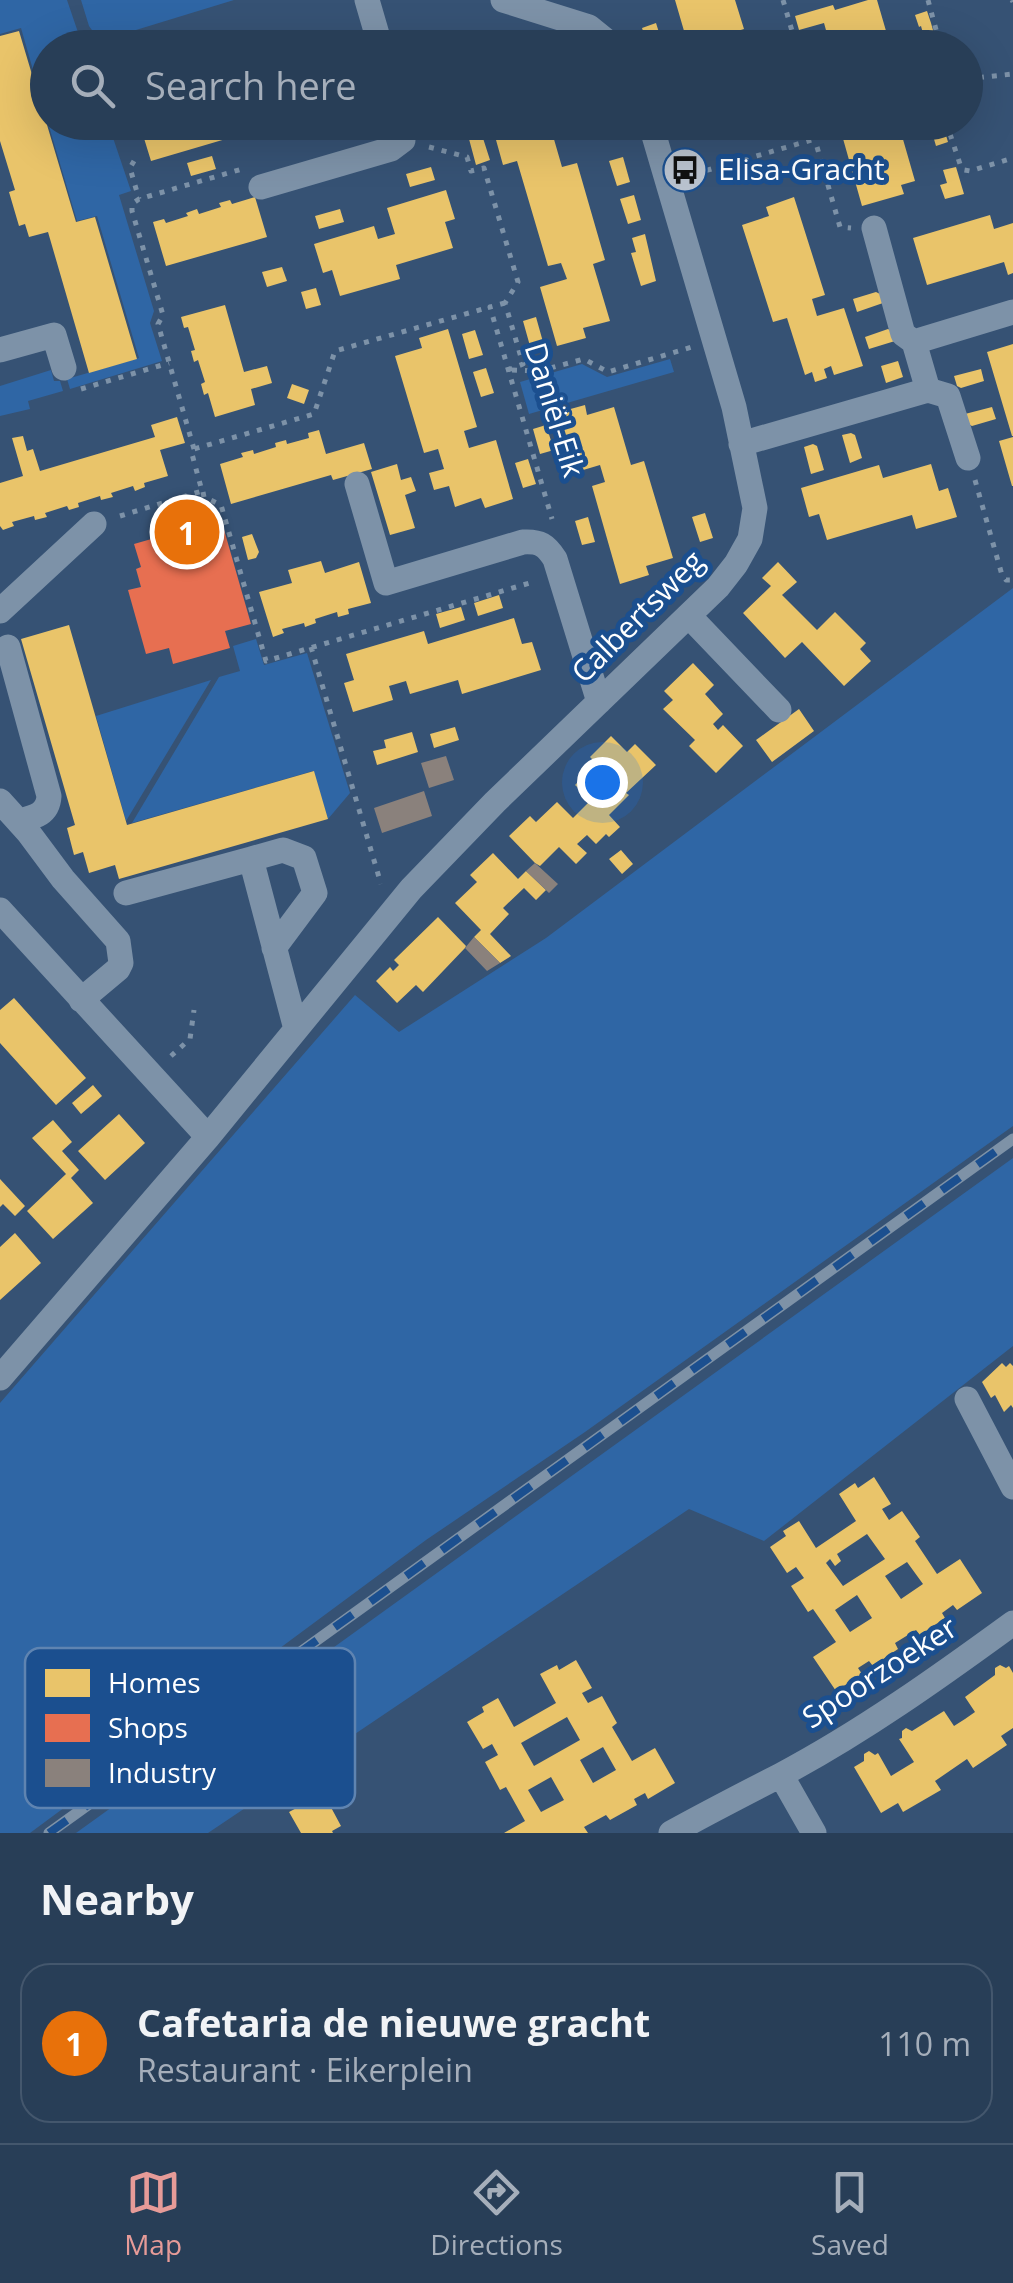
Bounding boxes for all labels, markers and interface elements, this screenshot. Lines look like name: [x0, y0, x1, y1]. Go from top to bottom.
search box: [30, 30, 983, 140]
icon: search: [65, 58, 120, 113]
text: Search here: [145, 59, 357, 111]
bus stop icon: Elisa-Gracht: [662, 147, 708, 193]
place label: Elisa-Gracht: [718, 148, 885, 189]
street label: Daniël-Eik: [516, 337, 595, 482]
pin: 1: [154, 494, 220, 570]
street label: Calbertsweg: [562, 541, 712, 691]
your location: [577, 757, 628, 808]
street label: Spoorzoeker: [794, 1606, 965, 1737]
legend: [25, 1648, 355, 1808]
text: Homes: [108, 1663, 200, 1701]
text: Shops: [108, 1708, 188, 1746]
text: Industry: [108, 1753, 217, 1791]
text: Nearby: [40, 1870, 194, 1927]
text: Cafetaria de nieuwe gracht: [137, 1996, 650, 2048]
text: 1: [65, 2022, 84, 2065]
text: 110 m: [878, 2022, 971, 2065]
text: Restaurant · Eikerplein: [137, 2048, 473, 2091]
tab: Map: [124, 2165, 182, 2263]
tab: Directions: [430, 2165, 563, 2263]
tab: Saved: [811, 2165, 889, 2263]

